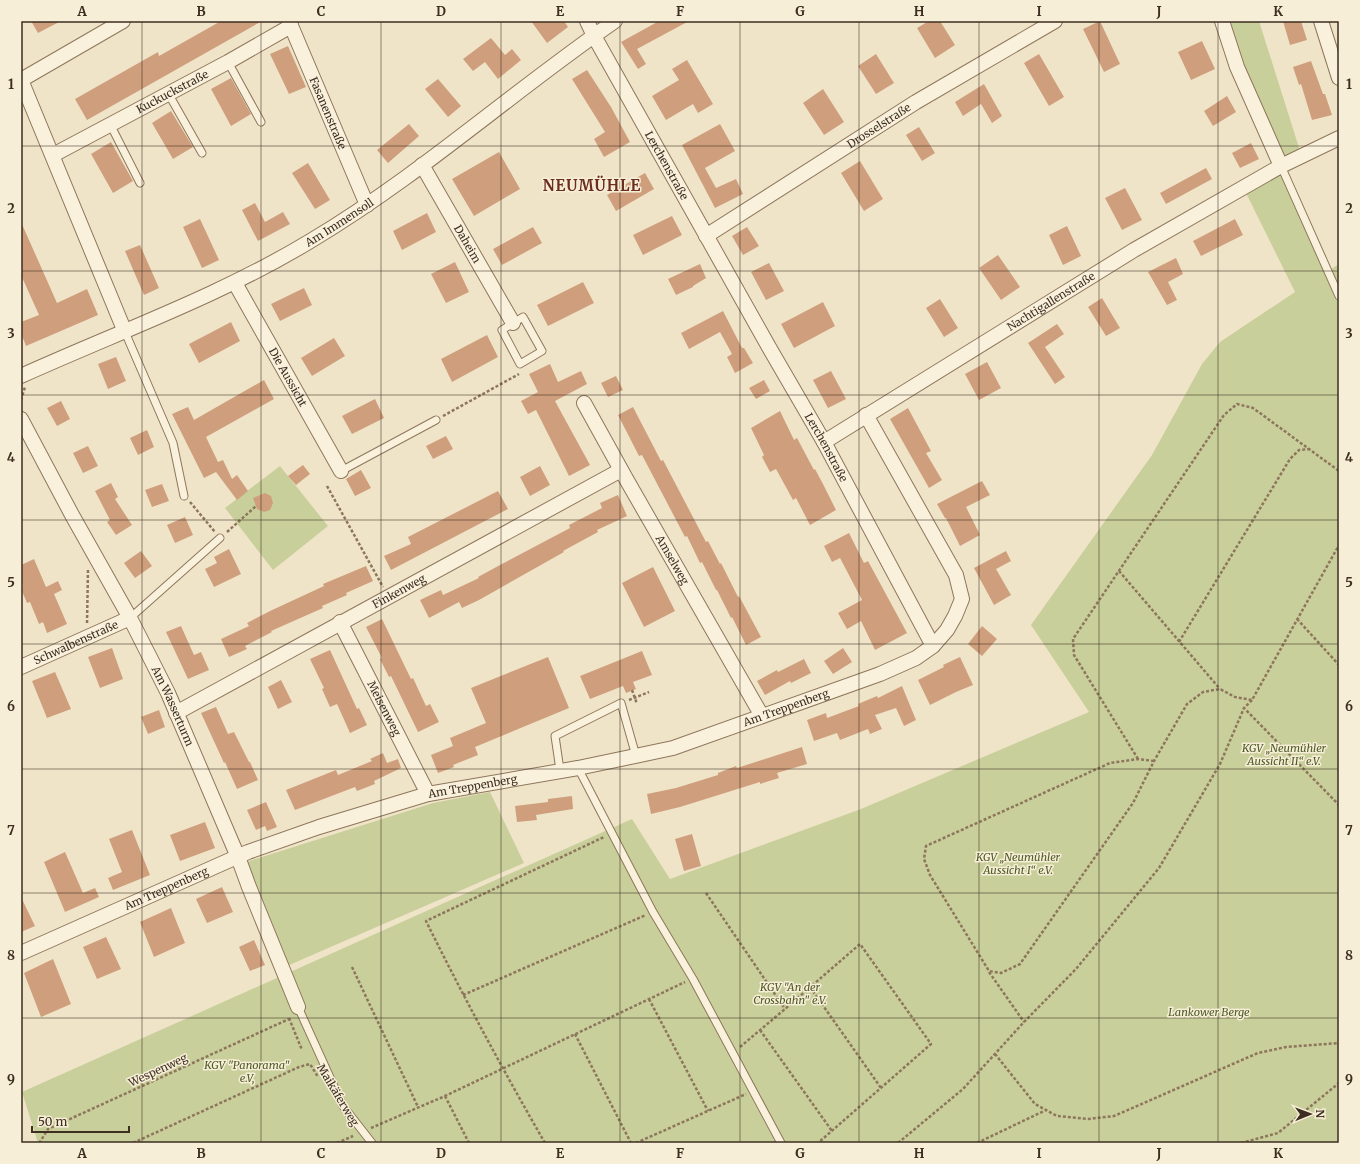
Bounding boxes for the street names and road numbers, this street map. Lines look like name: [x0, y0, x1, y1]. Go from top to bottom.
street label: Kuckuckstraße: [134, 67, 211, 117]
street label: Fasanenstraße: [306, 75, 350, 152]
street label: Drosselstraße: [844, 100, 914, 151]
street label: Lerchenstraße: [642, 129, 692, 202]
street label: Am Immensoll: [302, 195, 377, 250]
street label: Daheim: [451, 222, 484, 265]
street label: Nachtigallenstraße: [1005, 269, 1098, 334]
street label: Die Aussicht: [266, 345, 311, 410]
street label: Lerchenstraße: [802, 410, 851, 484]
street label: Amselweg: [652, 532, 692, 587]
street label: Finkenweg: [370, 571, 428, 611]
street label: Schwalbenstraße: [31, 617, 120, 667]
street label: Am Wasserturm: [148, 663, 197, 748]
street label: Meisenweg: [364, 678, 404, 739]
street label: Am Treppenberg: [740, 686, 831, 730]
street label: Am Treppenberg: [426, 772, 519, 801]
street label: Am Treppenberg: [121, 864, 211, 913]
street label: Wespenweg: [125, 1050, 190, 1090]
street label: Maikäferweg: [314, 1061, 362, 1129]

